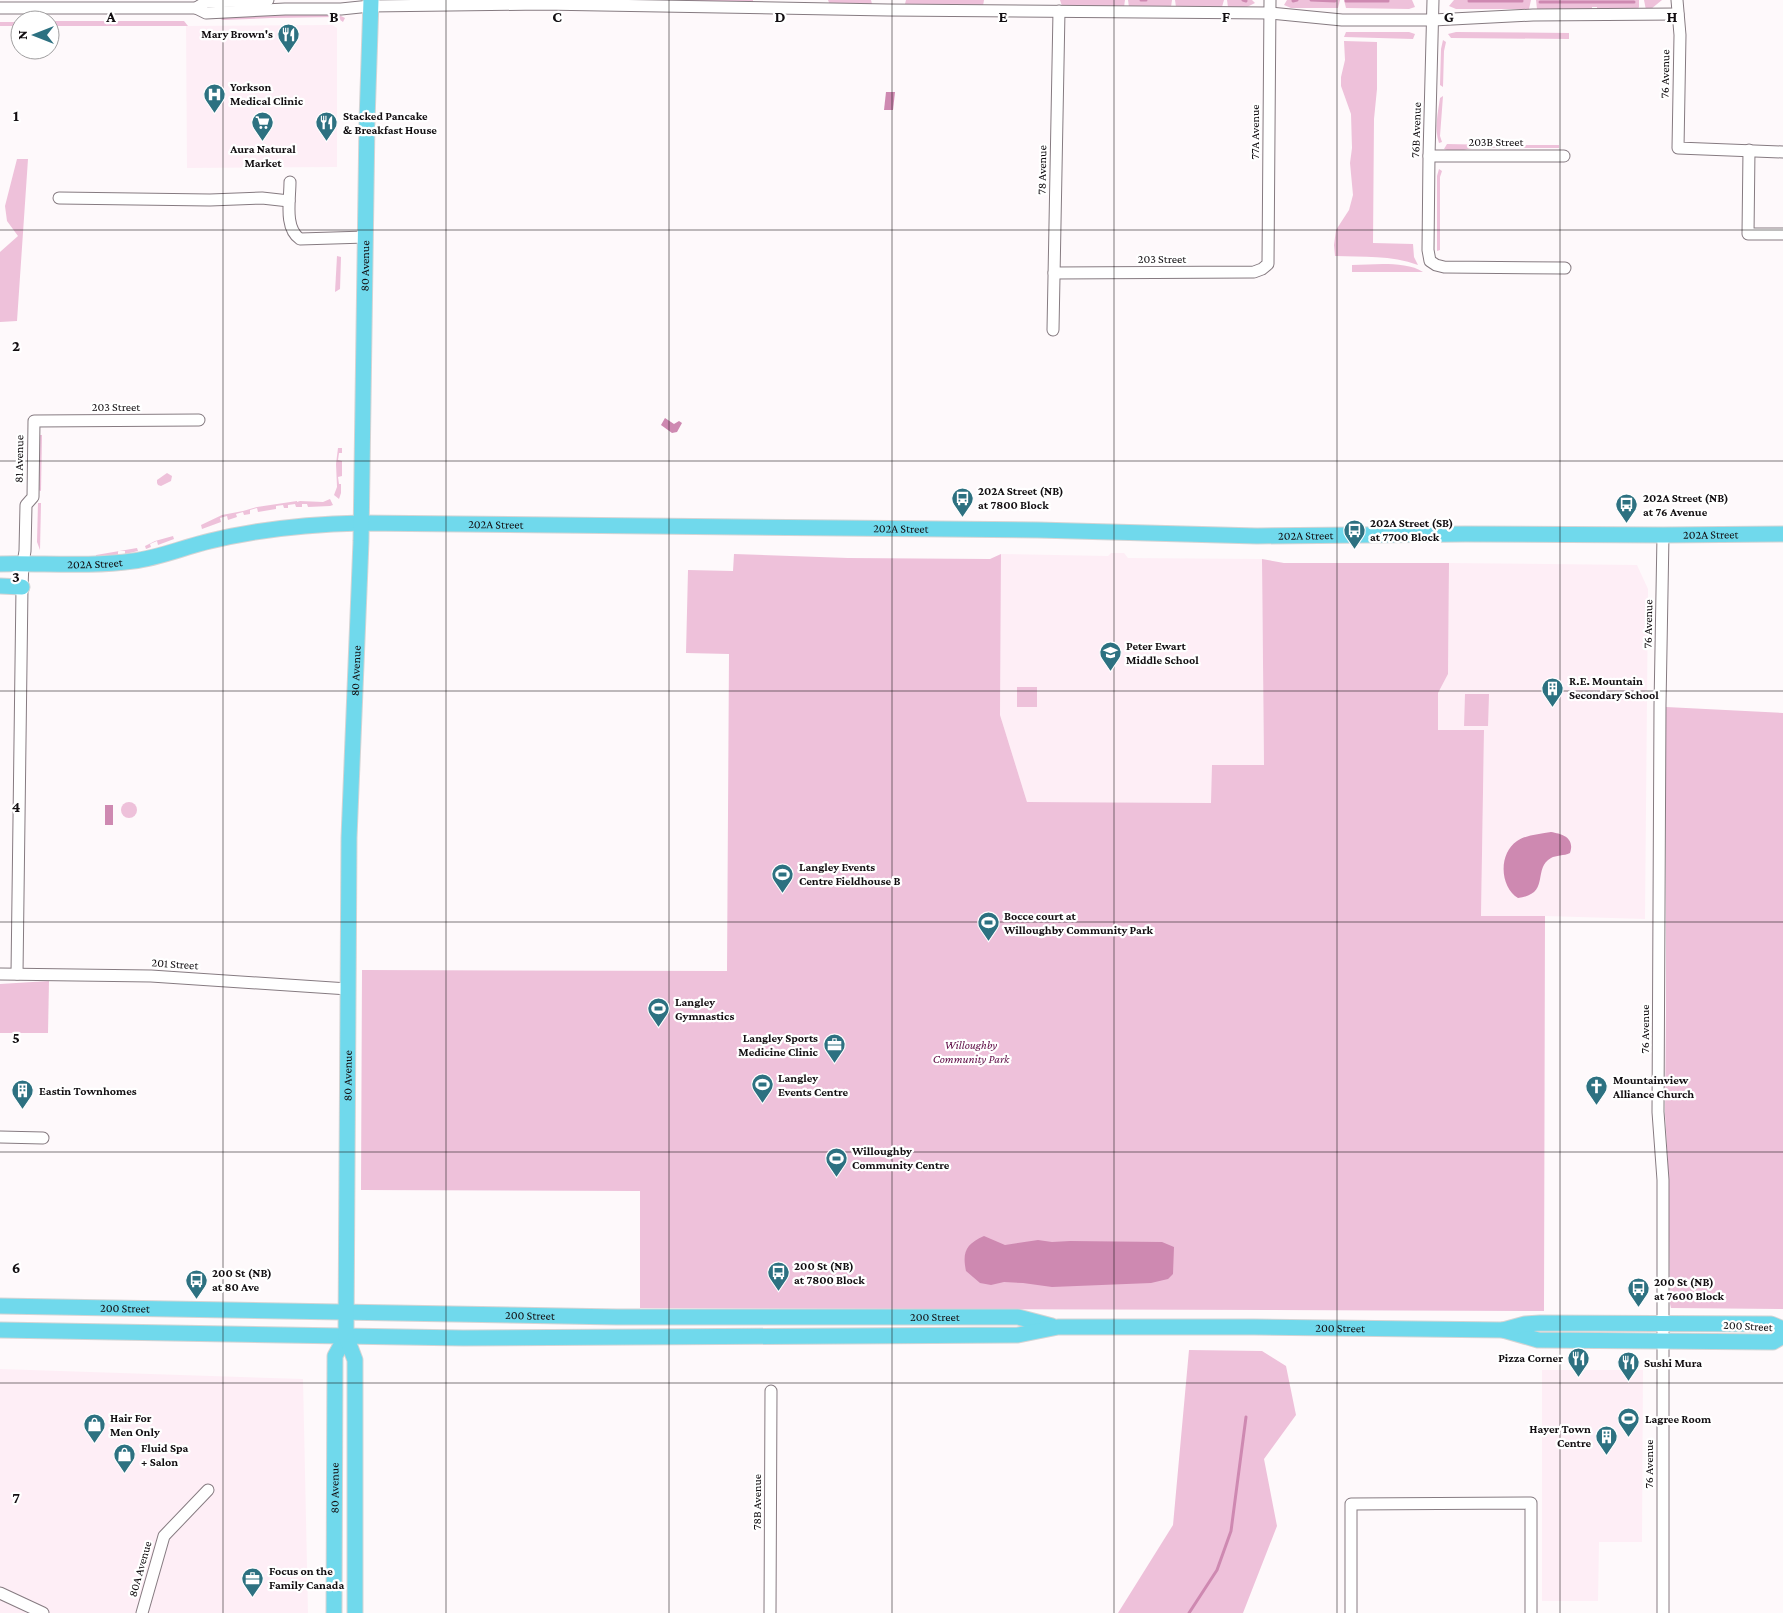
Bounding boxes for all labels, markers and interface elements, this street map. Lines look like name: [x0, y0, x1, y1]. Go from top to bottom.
text: A: [105, 8, 116, 25]
text: B: [329, 8, 339, 25]
text: C: [552, 8, 562, 25]
text: D: [774, 8, 786, 25]
text: E: [998, 8, 1008, 25]
text: F: [1222, 8, 1231, 25]
text: G: [1444, 8, 1454, 25]
text: H: [1667, 8, 1678, 25]
north arrow: [10, 10, 60, 60]
restaurant icon: Mary Brown's: [277, 22, 301, 53]
place label: Mary Brown's: [201, 27, 273, 41]
text: N: [14, 30, 30, 40]
street label: 76 Avenue: [1658, 49, 1672, 99]
place label: Yorkson Medical Clinic: [230, 80, 304, 108]
hospital icon: Yorkson Medical Clinic: [202, 82, 226, 113]
street label: 76B Avenue: [1408, 102, 1424, 158]
street label: 77A Avenue: [1248, 104, 1262, 160]
text: 1: [13, 107, 19, 124]
place label: Stacked Pancake & Breakfast House: [343, 109, 437, 137]
supermarket icon: Aura Natural Market: [251, 110, 275, 141]
restaurant icon: Stacked Pancake & Breakfast House: [315, 111, 339, 142]
street label: 203B Street: [1468, 135, 1525, 149]
place label: Aura Natural Market: [229, 142, 296, 170]
street label: 78 Avenue: [1035, 145, 1049, 195]
street label: 80 Avenue: [358, 240, 372, 291]
street label: 203 Street: [1138, 252, 1187, 266]
text: 2: [12, 337, 20, 354]
street label: 203 Street: [92, 400, 141, 414]
street label: 81 Avenue: [12, 435, 26, 483]
place label: 202A Street (NB) at 7800 Block: [978, 484, 1064, 512]
bus stop icon: 202A Street (NB) at 7800 Block: [950, 486, 974, 517]
place label: 202A Street (NB) at 76 Avenue: [1643, 491, 1729, 519]
bus stop icon: 202A Street (NB) at 76 Avenue: [1615, 493, 1639, 524]
place label: 202A Street (SB) at 7700 Block: [1370, 516, 1453, 544]
street label: 202A Street: [468, 517, 525, 532]
bus stop icon: 202A Street (SB) at 7700 Block: [1342, 518, 1366, 549]
street label: 202A Street: [873, 521, 930, 536]
street label: 202A Street: [1683, 527, 1740, 542]
street label: 202A Street: [1278, 528, 1335, 543]
street label: 202A Street: [67, 555, 124, 571]
text: 3: [12, 568, 20, 585]
street label: 76 Avenue: [1641, 599, 1655, 649]
place label: Peter Ewart Middle School: [1126, 639, 1199, 667]
school or university icon: Peter Ewart Middle School: [1098, 641, 1122, 672]
street label: 80 Avenue: [348, 645, 364, 696]
place label: R.E. Mountain Secondary School: [1569, 674, 1659, 702]
building icon: R.E. Mountain Secondary School: [1541, 676, 1565, 707]
text: 4: [12, 798, 21, 815]
place label: Langley Events Centre Fieldhouse B: [799, 860, 900, 888]
sports icon: Langley Events Centre Fieldhouse B: [771, 862, 795, 893]
place label: Bocce court at Willoughby Community Park: [1003, 909, 1154, 937]
sports icon: Bocce court at Willoughby Community Park: [976, 911, 1000, 942]
street label: 201 Street: [151, 955, 200, 973]
place label: Langley Gymnastics: [675, 995, 734, 1023]
sports icon: Langley Gymnastics: [647, 997, 671, 1028]
street label: 76 Avenue: [1638, 1004, 1652, 1054]
text: 5: [12, 1029, 20, 1046]
place label: Langley Sports Medicine Clinic: [738, 1031, 819, 1059]
office icon: Langley Sports Medicine Clinic: [822, 1033, 846, 1064]
park label: Willoughby Community Park: [933, 1038, 1010, 1066]
street label: 80 Avenue: [340, 1050, 355, 1101]
place label: Langley Events Centre: [778, 1071, 849, 1099]
sports icon: Langley Events Centre: [750, 1073, 774, 1104]
place label: Mountainview Alliance Church: [1612, 1073, 1694, 1101]
church icon: Mountainview Alliance Church: [1585, 1075, 1609, 1106]
building icon: Eastin Townhomes: [11, 1079, 35, 1110]
place label: Eastin Townhomes: [39, 1084, 137, 1098]
place label: Willoughby Community Centre: [851, 1144, 950, 1172]
sports icon: Willoughby Community Centre: [824, 1146, 848, 1177]
text: 6: [12, 1259, 20, 1276]
place label: 200 St (NB) at 7800 Block: [794, 1259, 865, 1287]
bus stop icon: 200 St (NB) at 7800 Block: [766, 1261, 790, 1292]
place label: 200 St (NB) at 80 Ave: [212, 1266, 272, 1294]
bus stop icon: 200 St (NB) at 80 Ave: [184, 1268, 208, 1299]
place label: 200 St (NB) at 7600 Block: [1654, 1275, 1725, 1303]
bus stop icon: 200 St (NB) at 7600 Block: [1626, 1277, 1650, 1308]
street label: 200 Street: [100, 1301, 151, 1316]
street label: 200 Street: [505, 1308, 556, 1323]
street label: 200 Street: [910, 1310, 961, 1324]
street label: 200 Street: [1723, 1318, 1774, 1334]
street label: 200 Street: [1315, 1321, 1366, 1335]
restaurant icon: Pizza Corner: [1567, 1346, 1591, 1377]
place label: Pizza Corner: [1498, 1351, 1563, 1365]
restaurant icon: Sushi Mura: [1616, 1351, 1640, 1382]
place label: Sushi Mura: [1644, 1356, 1702, 1370]
sports icon: Lagree Room: [1617, 1407, 1641, 1438]
place label: Hair For Men Only: [110, 1411, 160, 1439]
place label: Lagree Room: [1645, 1412, 1712, 1426]
shop icon: Hair For Men Only: [82, 1413, 106, 1444]
place label: Hayer Town Centre: [1529, 1422, 1591, 1450]
building icon: Hayer Town Centre: [1595, 1424, 1619, 1455]
street label: 76 Avenue: [1642, 1439, 1656, 1489]
place label: Fluid Spa + Salon: [141, 1441, 189, 1469]
shop icon: Fluid Spa + Salon: [113, 1443, 137, 1474]
street label: 80 Avenue: [327, 1463, 342, 1513]
street label: 78B Avenue: [750, 1474, 764, 1530]
text: 7: [12, 1489, 20, 1506]
street label: 80A Avenue: [125, 1539, 155, 1599]
place label: Focus on the Family Canada: [269, 1564, 344, 1592]
office icon: Focus on the Family Canada: [241, 1566, 265, 1597]

